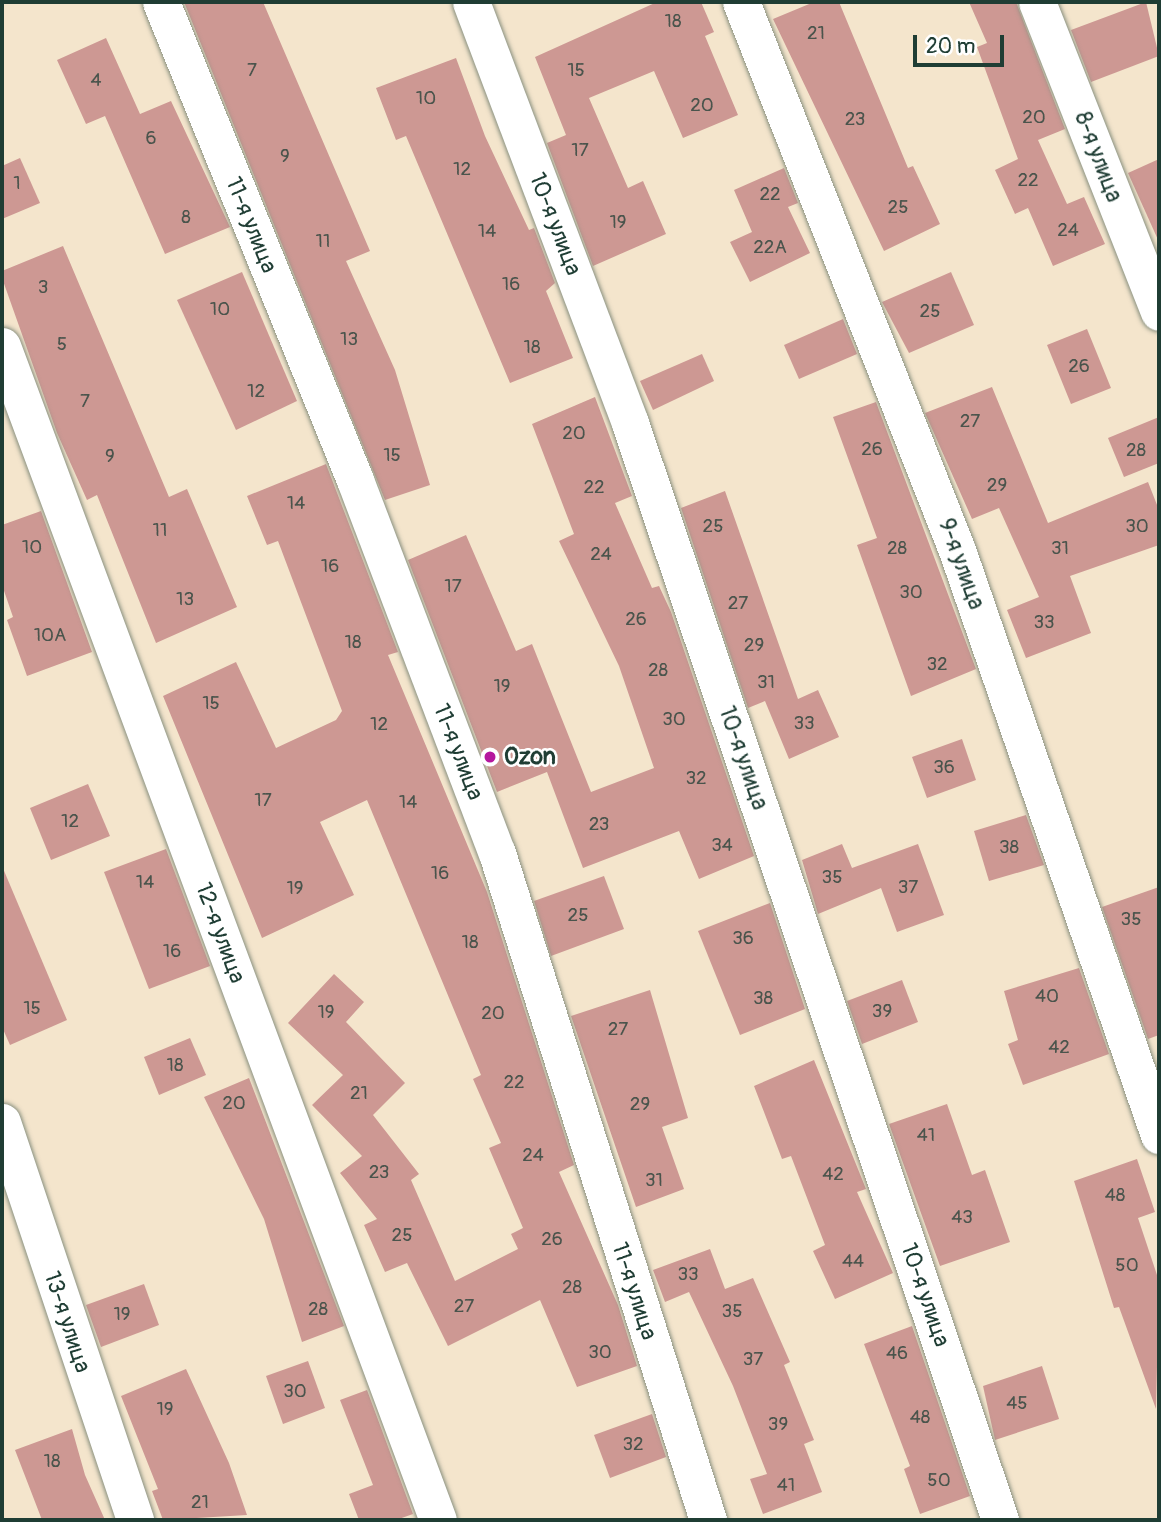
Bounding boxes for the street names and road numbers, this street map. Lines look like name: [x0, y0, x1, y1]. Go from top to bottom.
street label: 8-я улица: [1068, 108, 1128, 206]
street label: 10-я улица: [523, 169, 587, 279]
street label: 11-я улица: [219, 173, 283, 277]
street label: 9-я улица: [932, 515, 990, 613]
street label: 11-я улица: [427, 700, 489, 804]
street label: 10-я улица: [712, 703, 774, 813]
street label: 12-я улица: [189, 879, 251, 987]
street label: 11-я улица: [605, 1239, 663, 1343]
street label: 10-я улица: [894, 1240, 956, 1350]
street label: 13-я улица: [38, 1268, 96, 1376]

